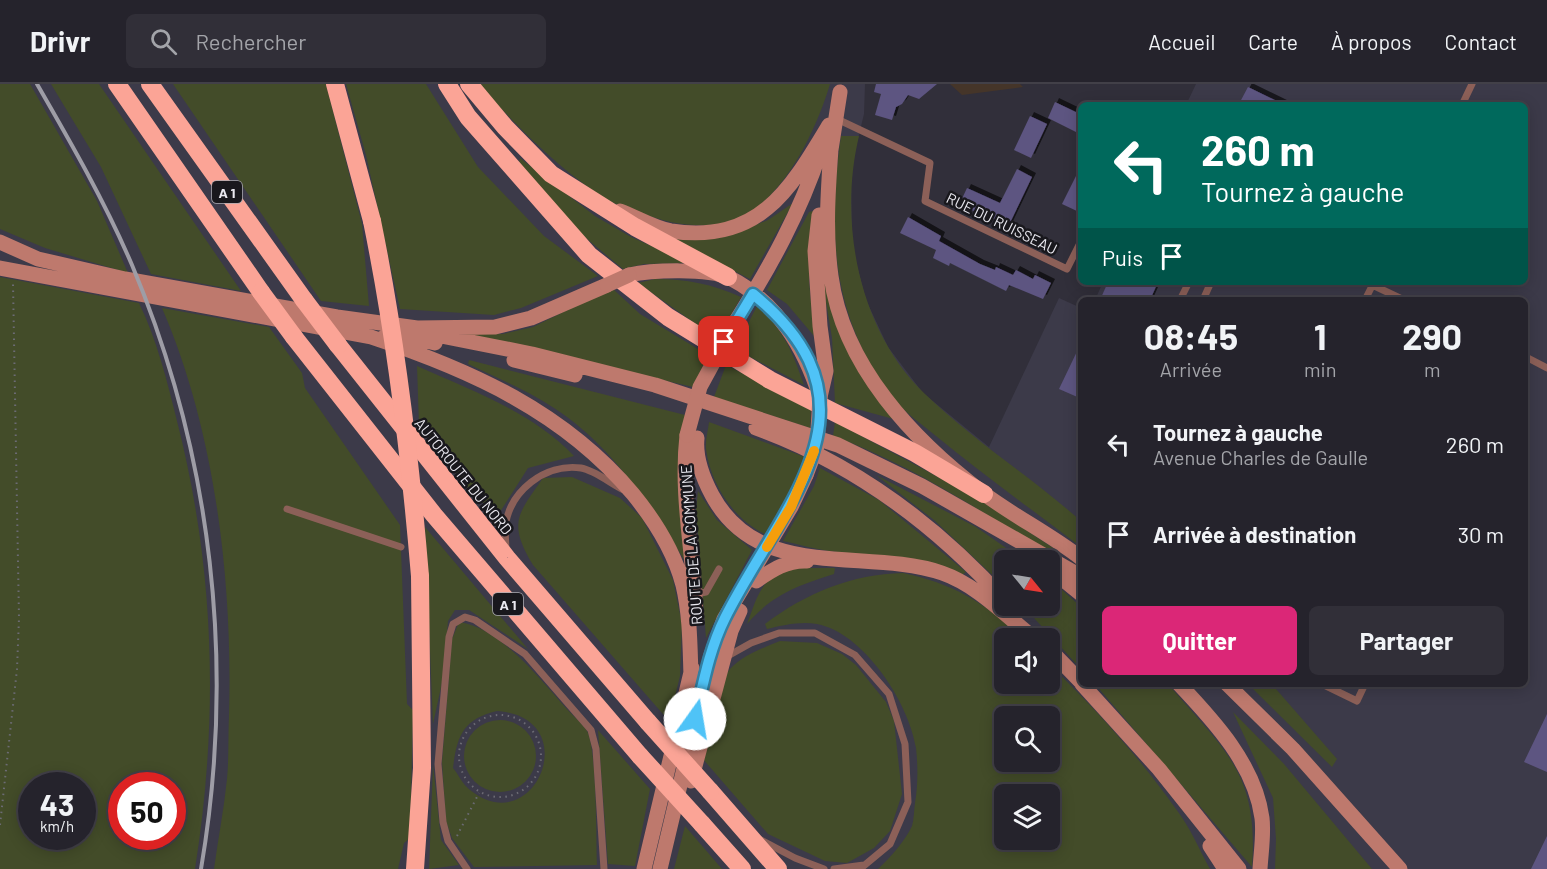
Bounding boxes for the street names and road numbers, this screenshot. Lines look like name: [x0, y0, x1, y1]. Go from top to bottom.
road number: A 1: [212, 181, 242, 203]
street label: RUE DU RUISSEAU: [944, 188, 1060, 258]
street label: AUTOROUTE DU NORD: [411, 414, 517, 538]
street label: ROUTE DE LA COMMUNE: [676, 465, 706, 625]
road number: A 1: [493, 593, 523, 615]

